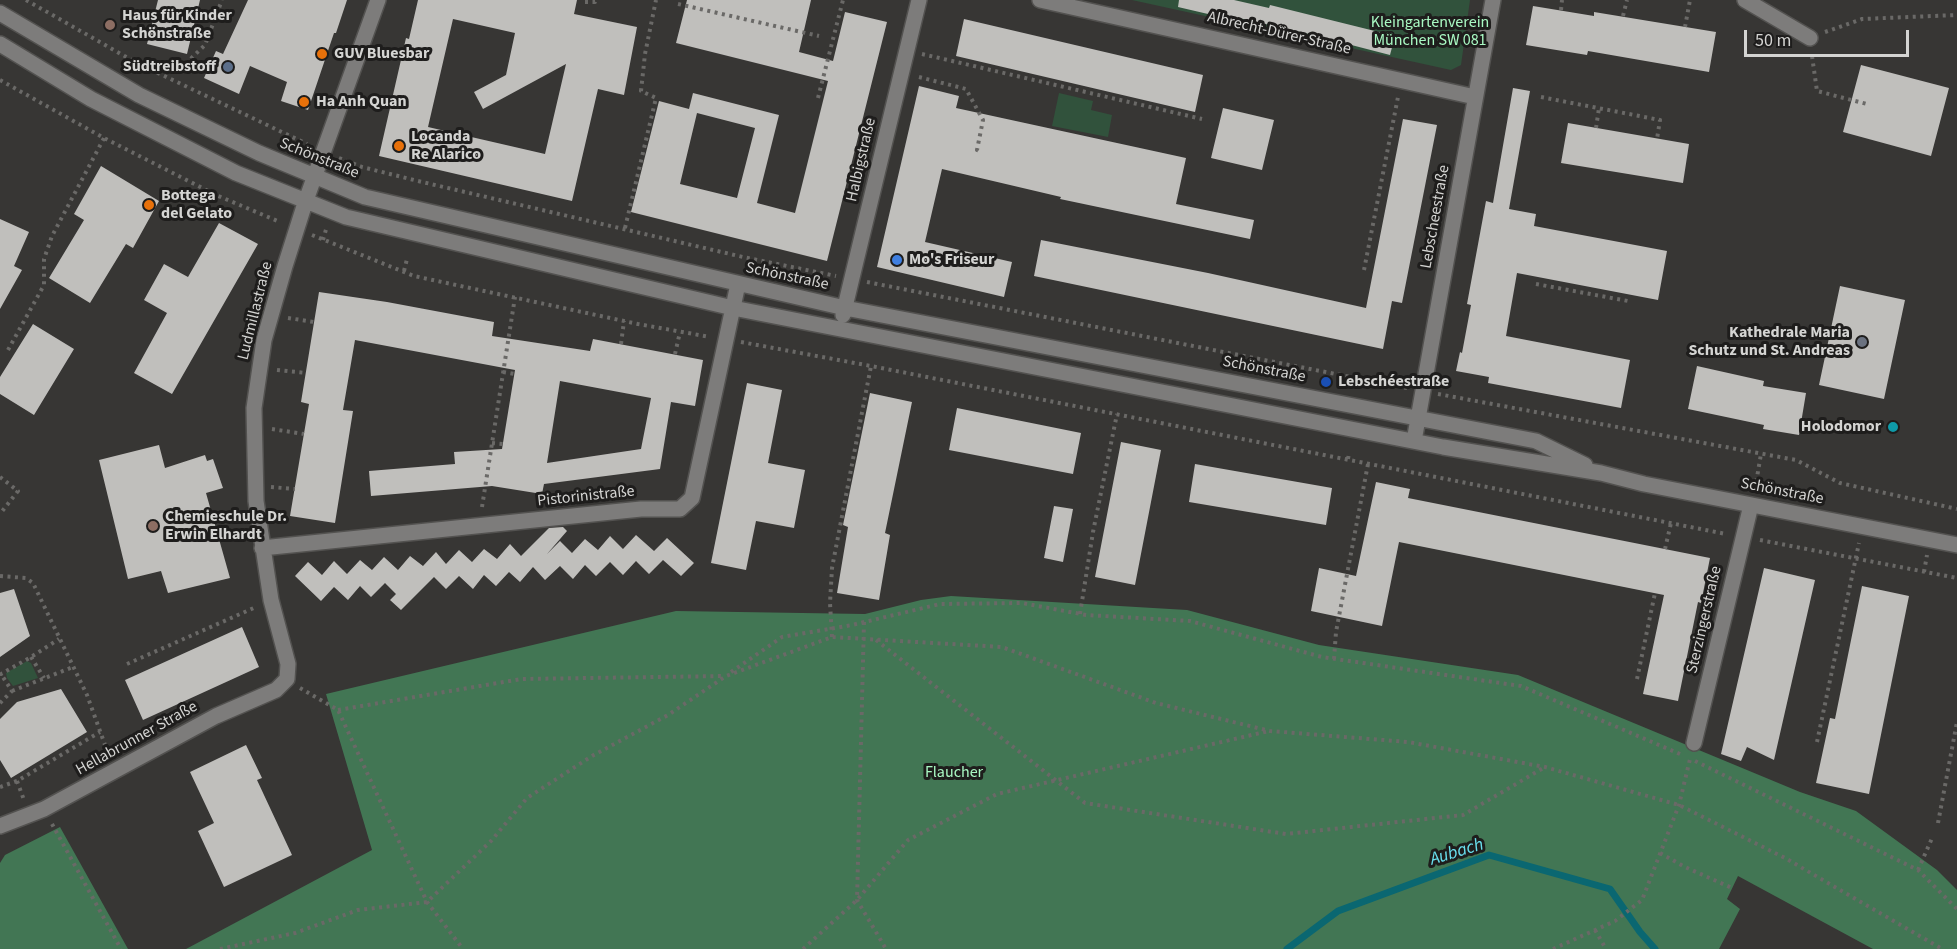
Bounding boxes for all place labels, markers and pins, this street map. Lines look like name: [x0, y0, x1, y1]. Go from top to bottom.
place label: Haus für Kinder Schönstraße: [122, 6, 232, 44]
marker: Haus für Kinder Schönstraße: [103, 18, 117, 32]
place label: GUV Bluesbar: [334, 44, 429, 64]
marker: GUV Bluesbar: [315, 47, 329, 61]
place label: Südtreibstoff: [123, 57, 216, 77]
marker: Südtreibstoff: [221, 60, 235, 74]
place label: Ha Anh Quan: [316, 92, 407, 112]
marker: Ha Anh Quan: [297, 95, 311, 109]
place label: Locanda Re Alarico: [411, 127, 481, 165]
marker: Locanda Re Alarico: [392, 139, 406, 153]
place label: Bottega del Gelato: [161, 186, 232, 224]
marker: Bottega del Gelato: [142, 198, 156, 212]
place label: Mo's Friseur: [909, 250, 994, 270]
marker: Mo's Friseur: [890, 253, 904, 267]
place label: Kathedrale Maria Schutz und St. Andreas: [1688, 323, 1850, 361]
marker: Kathedrale Maria Schutz und St. Andreas: [1855, 335, 1869, 349]
place label: Lebschéestraße: [1338, 372, 1449, 392]
marker: Lebschéestraße: [1319, 375, 1333, 389]
place label: Holodomor: [1801, 417, 1881, 437]
marker: Holodomor: [1886, 420, 1900, 434]
place label: Chemieschule Dr. Erwin Elhardt: [165, 507, 287, 545]
marker: Chemieschule Dr. Erwin Elhardt: [146, 519, 160, 533]

